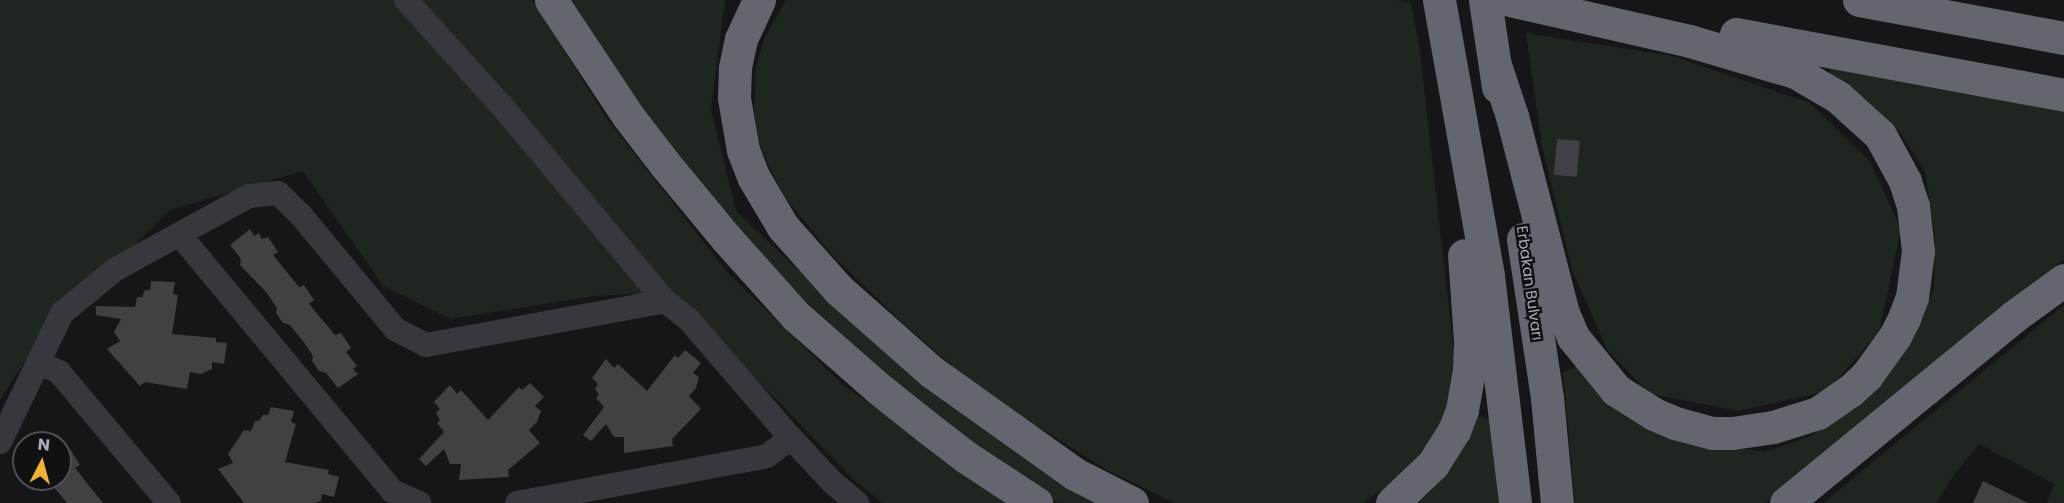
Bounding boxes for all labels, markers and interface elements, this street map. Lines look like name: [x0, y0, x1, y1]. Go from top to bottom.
street label: Erbakan Bulvarı: [1513, 225, 1547, 341]
north arrow: [12, 431, 72, 491]
text: N: [37, 433, 51, 457]

